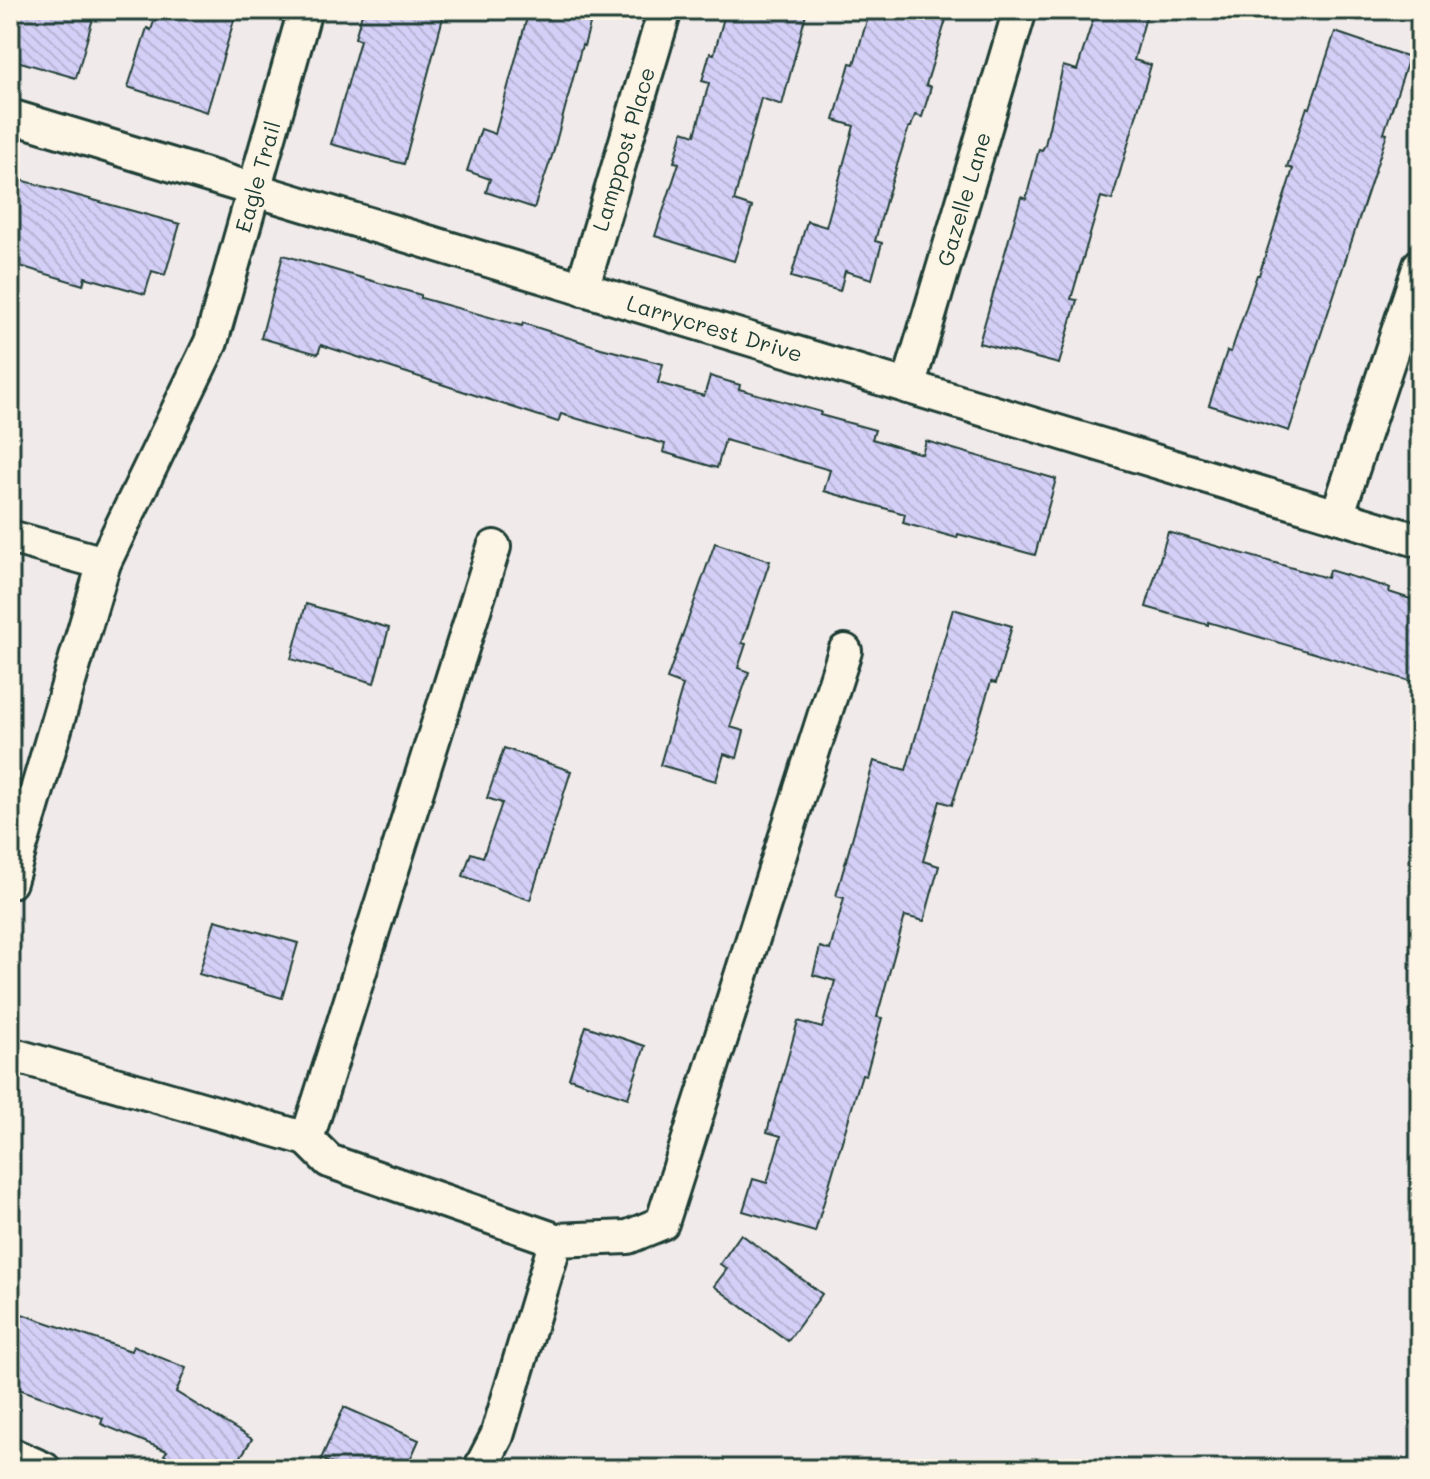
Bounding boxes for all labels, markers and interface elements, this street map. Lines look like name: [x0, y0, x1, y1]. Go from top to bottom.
street label: Lamppost Place: [585, 63, 661, 234]
street label: Eagle Trail: [228, 117, 287, 236]
street label: Gazelle Lane: [930, 128, 997, 270]
street label: Larrycrest Drive: [623, 288, 806, 368]

